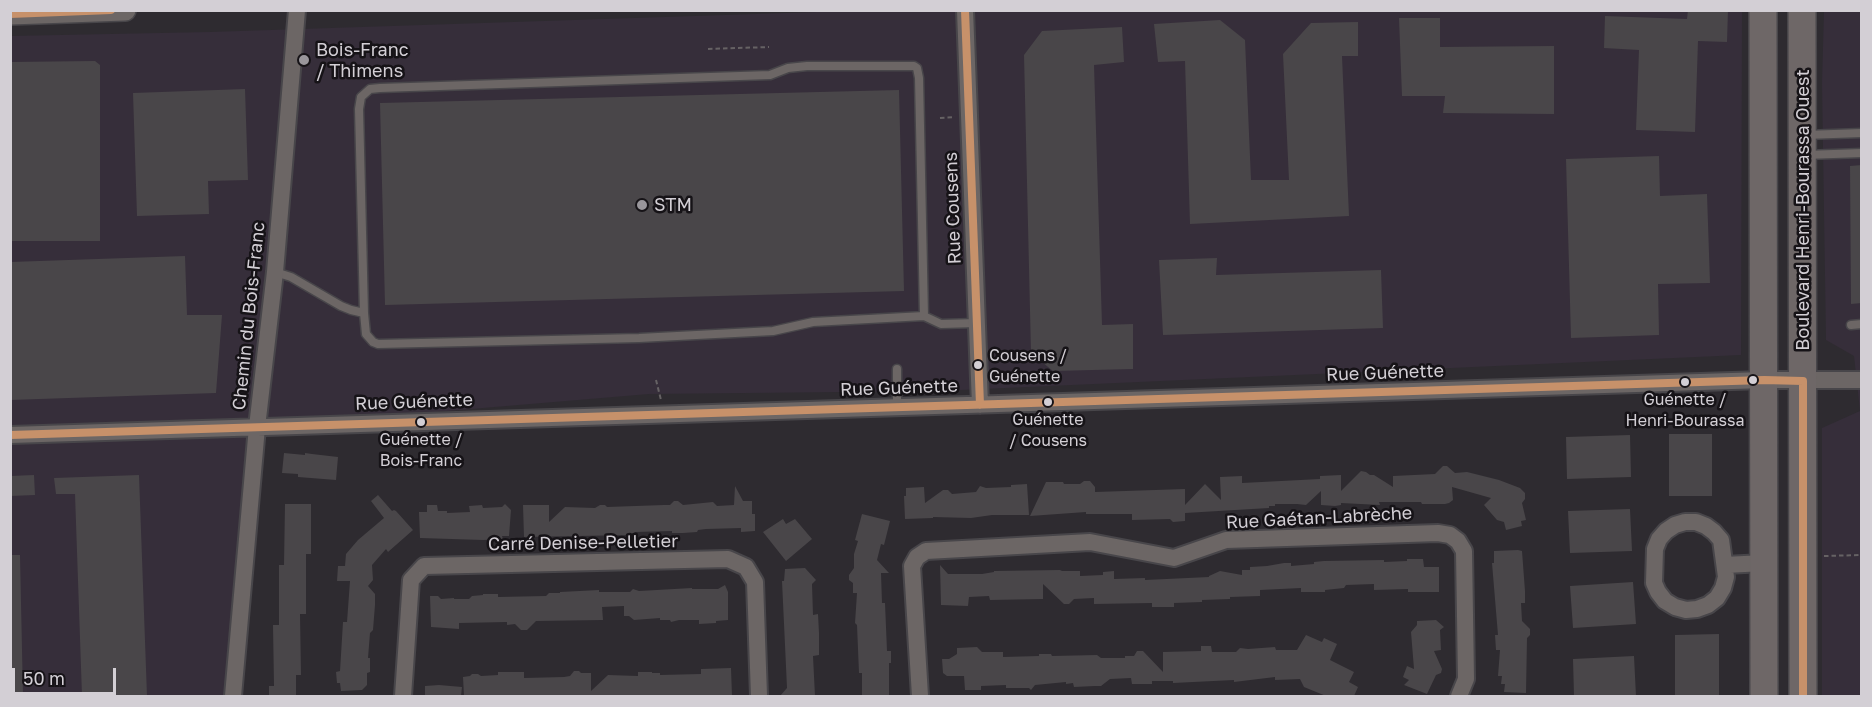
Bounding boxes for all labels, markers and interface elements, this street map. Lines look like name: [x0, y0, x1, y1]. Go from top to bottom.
place label: Bois-Franc / Thimens: [316, 39, 409, 82]
marker: Bois-Franc / Thimens: [297, 53, 311, 67]
street label: Boulevard Henri-Bourassa Ouest: [1792, 69, 1814, 351]
street label: Rue Cousens: [940, 152, 966, 264]
place label: STM: [654, 194, 692, 216]
marker: STM: [635, 198, 649, 212]
street label: Chemin du Bois-Franc: [228, 221, 270, 411]
place label: Cousens / Guénette: [989, 346, 1067, 384]
marker: Cousens / Guénette: [972, 359, 984, 371]
street label: Rue Guénette: [1326, 360, 1444, 386]
unlabelled marker: [1747, 374, 1759, 386]
street label: Rue Guénette: [840, 375, 958, 401]
marker: Guénette / Henri-Bourassa: [1679, 376, 1691, 388]
street label: Rue Guénette: [355, 389, 473, 415]
place label: Guénette / Henri-Bourassa: [1625, 390, 1745, 428]
marker: Guénette / Cousens: [1042, 396, 1054, 408]
place label: Guénette / Cousens: [1009, 410, 1087, 448]
marker: Guénette / Bois-Franc: [415, 416, 427, 428]
place label: Guénette / Bois-Franc: [380, 430, 462, 468]
street label: Rue Gaétan-Labrèche: [1225, 502, 1413, 534]
street label: Carré Denise-Pelletier: [488, 531, 678, 555]
scale bar: [15, 656, 118, 694]
text: 50 m: [23, 667, 65, 689]

